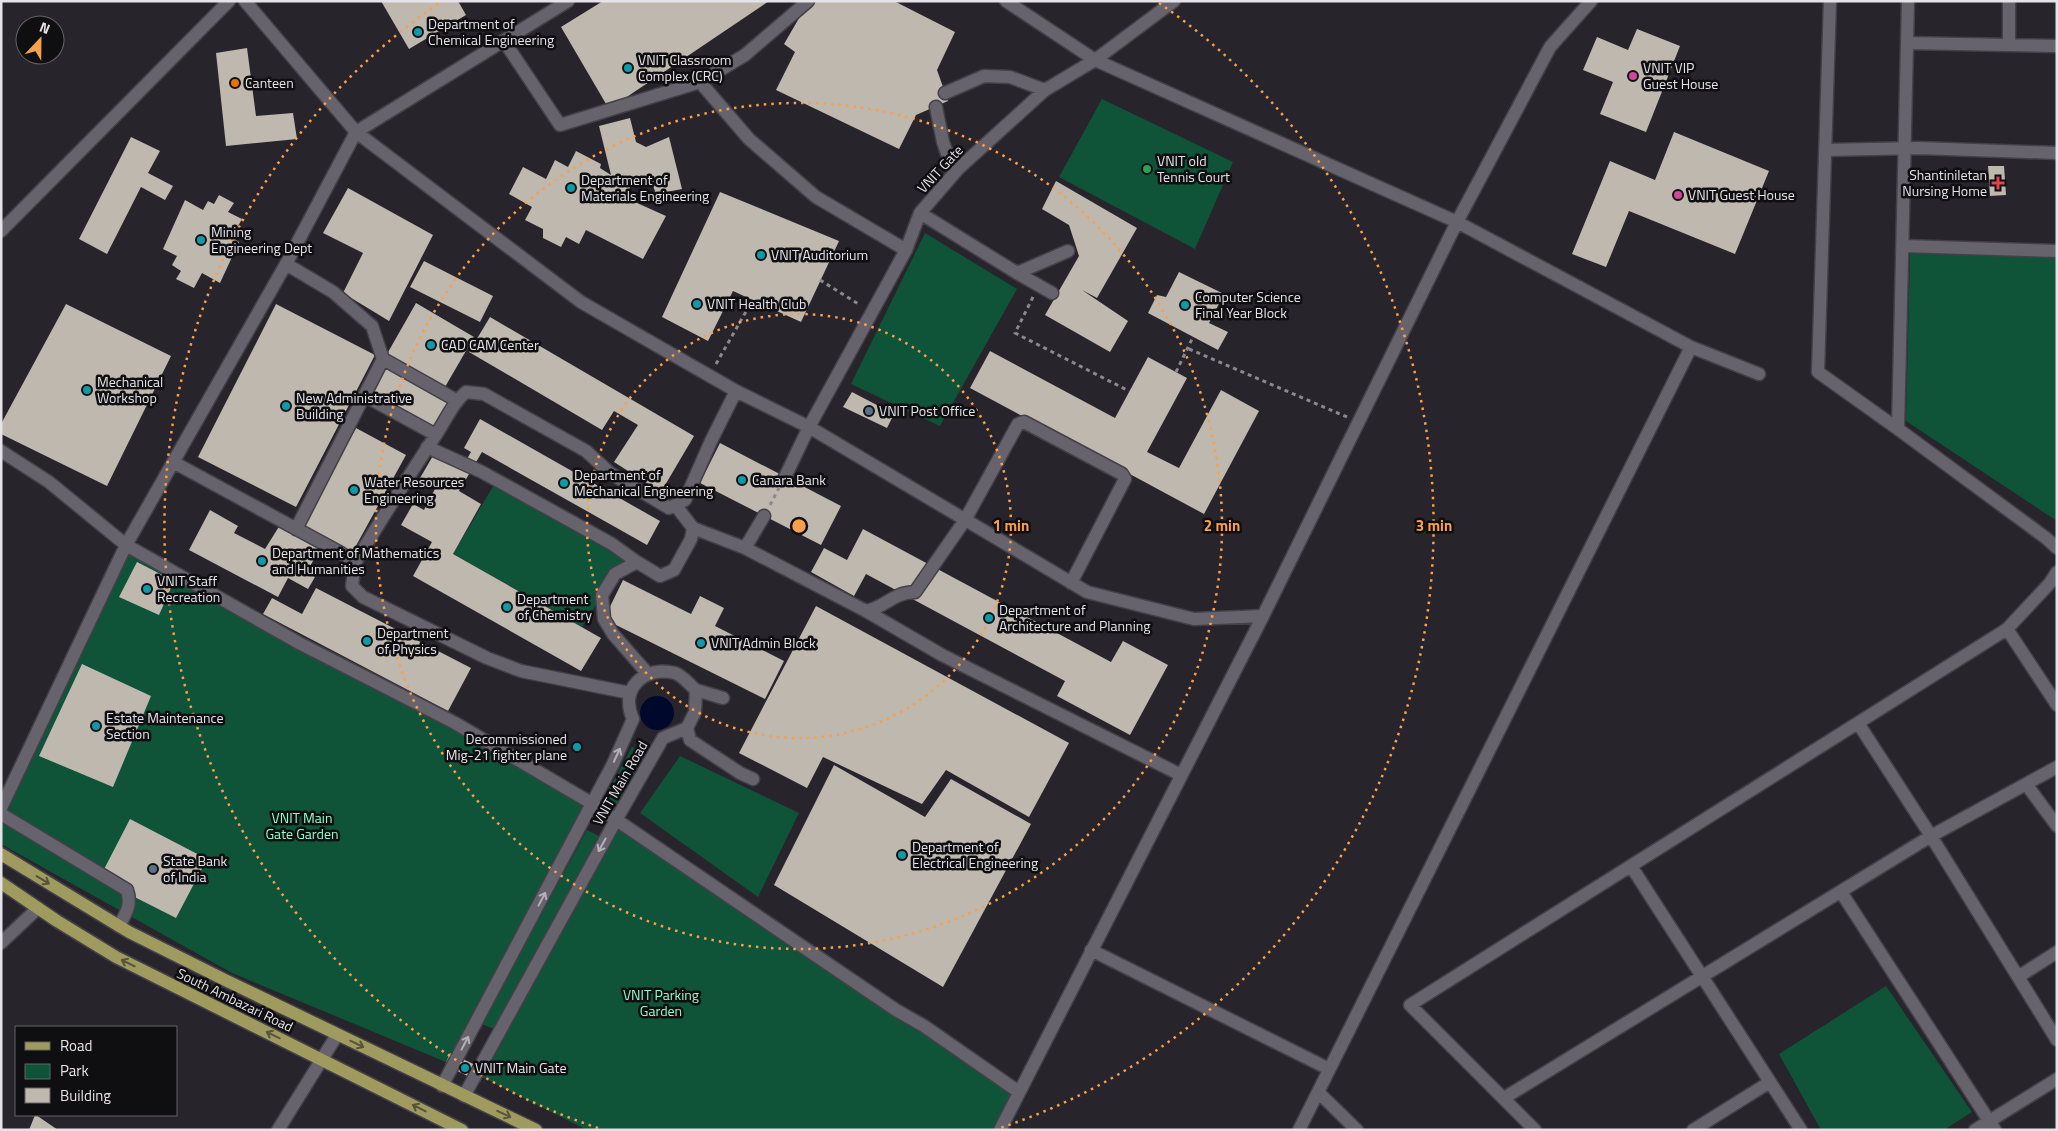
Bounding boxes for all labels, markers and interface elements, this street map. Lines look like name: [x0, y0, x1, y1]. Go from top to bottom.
place label: Department of Chemical Engineering: [428, 13, 554, 50]
north arrow: [15, 15, 65, 65]
text: N: [37, 16, 53, 39]
marker: Department of Chemical Engineering: [412, 26, 424, 38]
place label: VNIT Classroom Complex (CRC): [638, 49, 732, 86]
place label: VNIT VIP Guest House: [1643, 57, 1718, 94]
marker: VNIT Classroom Complex (CRC): [622, 62, 634, 74]
marker: VNIT VIP Guest House: [1627, 70, 1639, 82]
place label: Canteen: [245, 72, 294, 93]
marker: Canteen: [229, 77, 241, 89]
street label: VNIT Gate: [912, 140, 967, 197]
place label: VNIT old Tennis Court: [1157, 150, 1230, 187]
marker: VNIT old Tennis Court: [1141, 163, 1153, 175]
place label: Shantiniletan Nursing Home: [1902, 164, 1987, 201]
place label: Department of Materials Engineering: [581, 169, 709, 206]
marker: Shantiniletan Nursing Home: [1991, 176, 2005, 190]
marker: Department of Materials Engineering: [565, 182, 577, 194]
place label: VNIT Guest House: [1688, 184, 1795, 205]
marker: VNIT Guest House: [1672, 189, 1684, 201]
place label: Mining Engineering Dept: [211, 221, 312, 258]
marker: Mining Engineering Dept: [195, 234, 207, 246]
place label: VNIT Auditorium: [771, 244, 868, 265]
marker: VNIT Auditorium: [755, 249, 767, 261]
place label: Computer Science Final Year Block: [1195, 286, 1301, 323]
place label: VNIT Health Club: [707, 293, 806, 314]
marker: VNIT Health Club: [691, 298, 703, 310]
marker: Computer Science Final Year Block: [1179, 299, 1191, 311]
place label: CAD CAM Center: [441, 334, 539, 355]
marker: CAD CAM Center: [425, 339, 437, 351]
place label: Mechanical Workshop: [97, 371, 163, 408]
marker: Mechanical Workshop: [81, 384, 93, 396]
place label: New Administrative Building: [296, 387, 412, 424]
marker: New Administrative Building: [280, 400, 292, 412]
place label: VNIT Post Office: [879, 400, 975, 421]
marker: VNIT Post Office: [863, 405, 875, 417]
place label: Department of Mechanical Engineering: [574, 464, 713, 501]
place label: Canara Bank: [752, 469, 826, 490]
place label: Water Resources Engineering: [364, 471, 464, 508]
marker: Canara Bank: [736, 474, 748, 486]
marker: Department of Mechanical Engineering: [558, 477, 570, 489]
marker: Water Resources Engineering: [348, 484, 360, 496]
text: 1 min: [993, 514, 1029, 537]
text: 2 min: [1204, 514, 1240, 537]
text: 3 min: [1416, 514, 1452, 537]
centre of rings: [790, 517, 808, 535]
place label: Department of Mathematics and Humanities: [272, 542, 439, 579]
marker: Department of Mathematics and Humanities: [256, 555, 268, 567]
place label: VNIT Staff Recreation: [157, 570, 220, 607]
marker: VNIT Staff Recreation: [141, 583, 153, 595]
place label: Department of Chemistry: [517, 588, 592, 625]
place label: Department of Architecture and Planning: [999, 599, 1150, 636]
marker: Department of Chemistry: [501, 601, 513, 613]
marker: Department of Architecture and Planning: [983, 612, 995, 624]
place label: Department of Physics: [377, 622, 448, 659]
place label: VNIT Admin Block: [711, 632, 816, 653]
marker: Department of Physics: [361, 635, 373, 647]
marker: VNIT Admin Block: [695, 637, 707, 649]
place label: Estate Maintenance Section: [106, 707, 224, 744]
marker: Estate Maintenance Section: [90, 720, 102, 732]
place label: Decommissioned Mig-21 fighter plane: [446, 728, 567, 765]
street label: VNIT Main Road: [587, 737, 652, 829]
marker: Decommissioned Mig-21 fighter plane: [571, 741, 583, 753]
one-way arrow: [612, 748, 622, 763]
park label: VNIT Main Gate Garden: [266, 807, 339, 844]
place label: Department of Electrical Engineering: [912, 836, 1038, 873]
one-way arrow: [597, 837, 607, 851]
marker: Department of Electrical Engineering: [896, 849, 908, 861]
place label: State Bank of India: [163, 850, 228, 887]
marker: State Bank of India: [147, 863, 159, 875]
one-way arrow: [35, 875, 49, 885]
one-way arrow: [537, 893, 547, 907]
one-way arrow: [120, 958, 135, 968]
street label: South Ambazari Road: [174, 962, 297, 1037]
park label: VNIT Parking Garden: [623, 984, 699, 1021]
legend: [15, 1026, 178, 1116]
one-way arrow: [266, 1030, 281, 1040]
text: Road: [60, 1034, 92, 1057]
one-way arrow: [460, 1035, 470, 1050]
one-way arrow: [349, 1040, 364, 1050]
place label: VNIT Main Gate: [475, 1057, 567, 1078]
text: Park: [60, 1059, 89, 1082]
marker: VNIT Main Gate: [459, 1062, 471, 1074]
text: Building: [60, 1084, 111, 1107]
one-way arrow: [411, 1103, 426, 1113]
one-way arrow: [496, 1110, 511, 1120]

